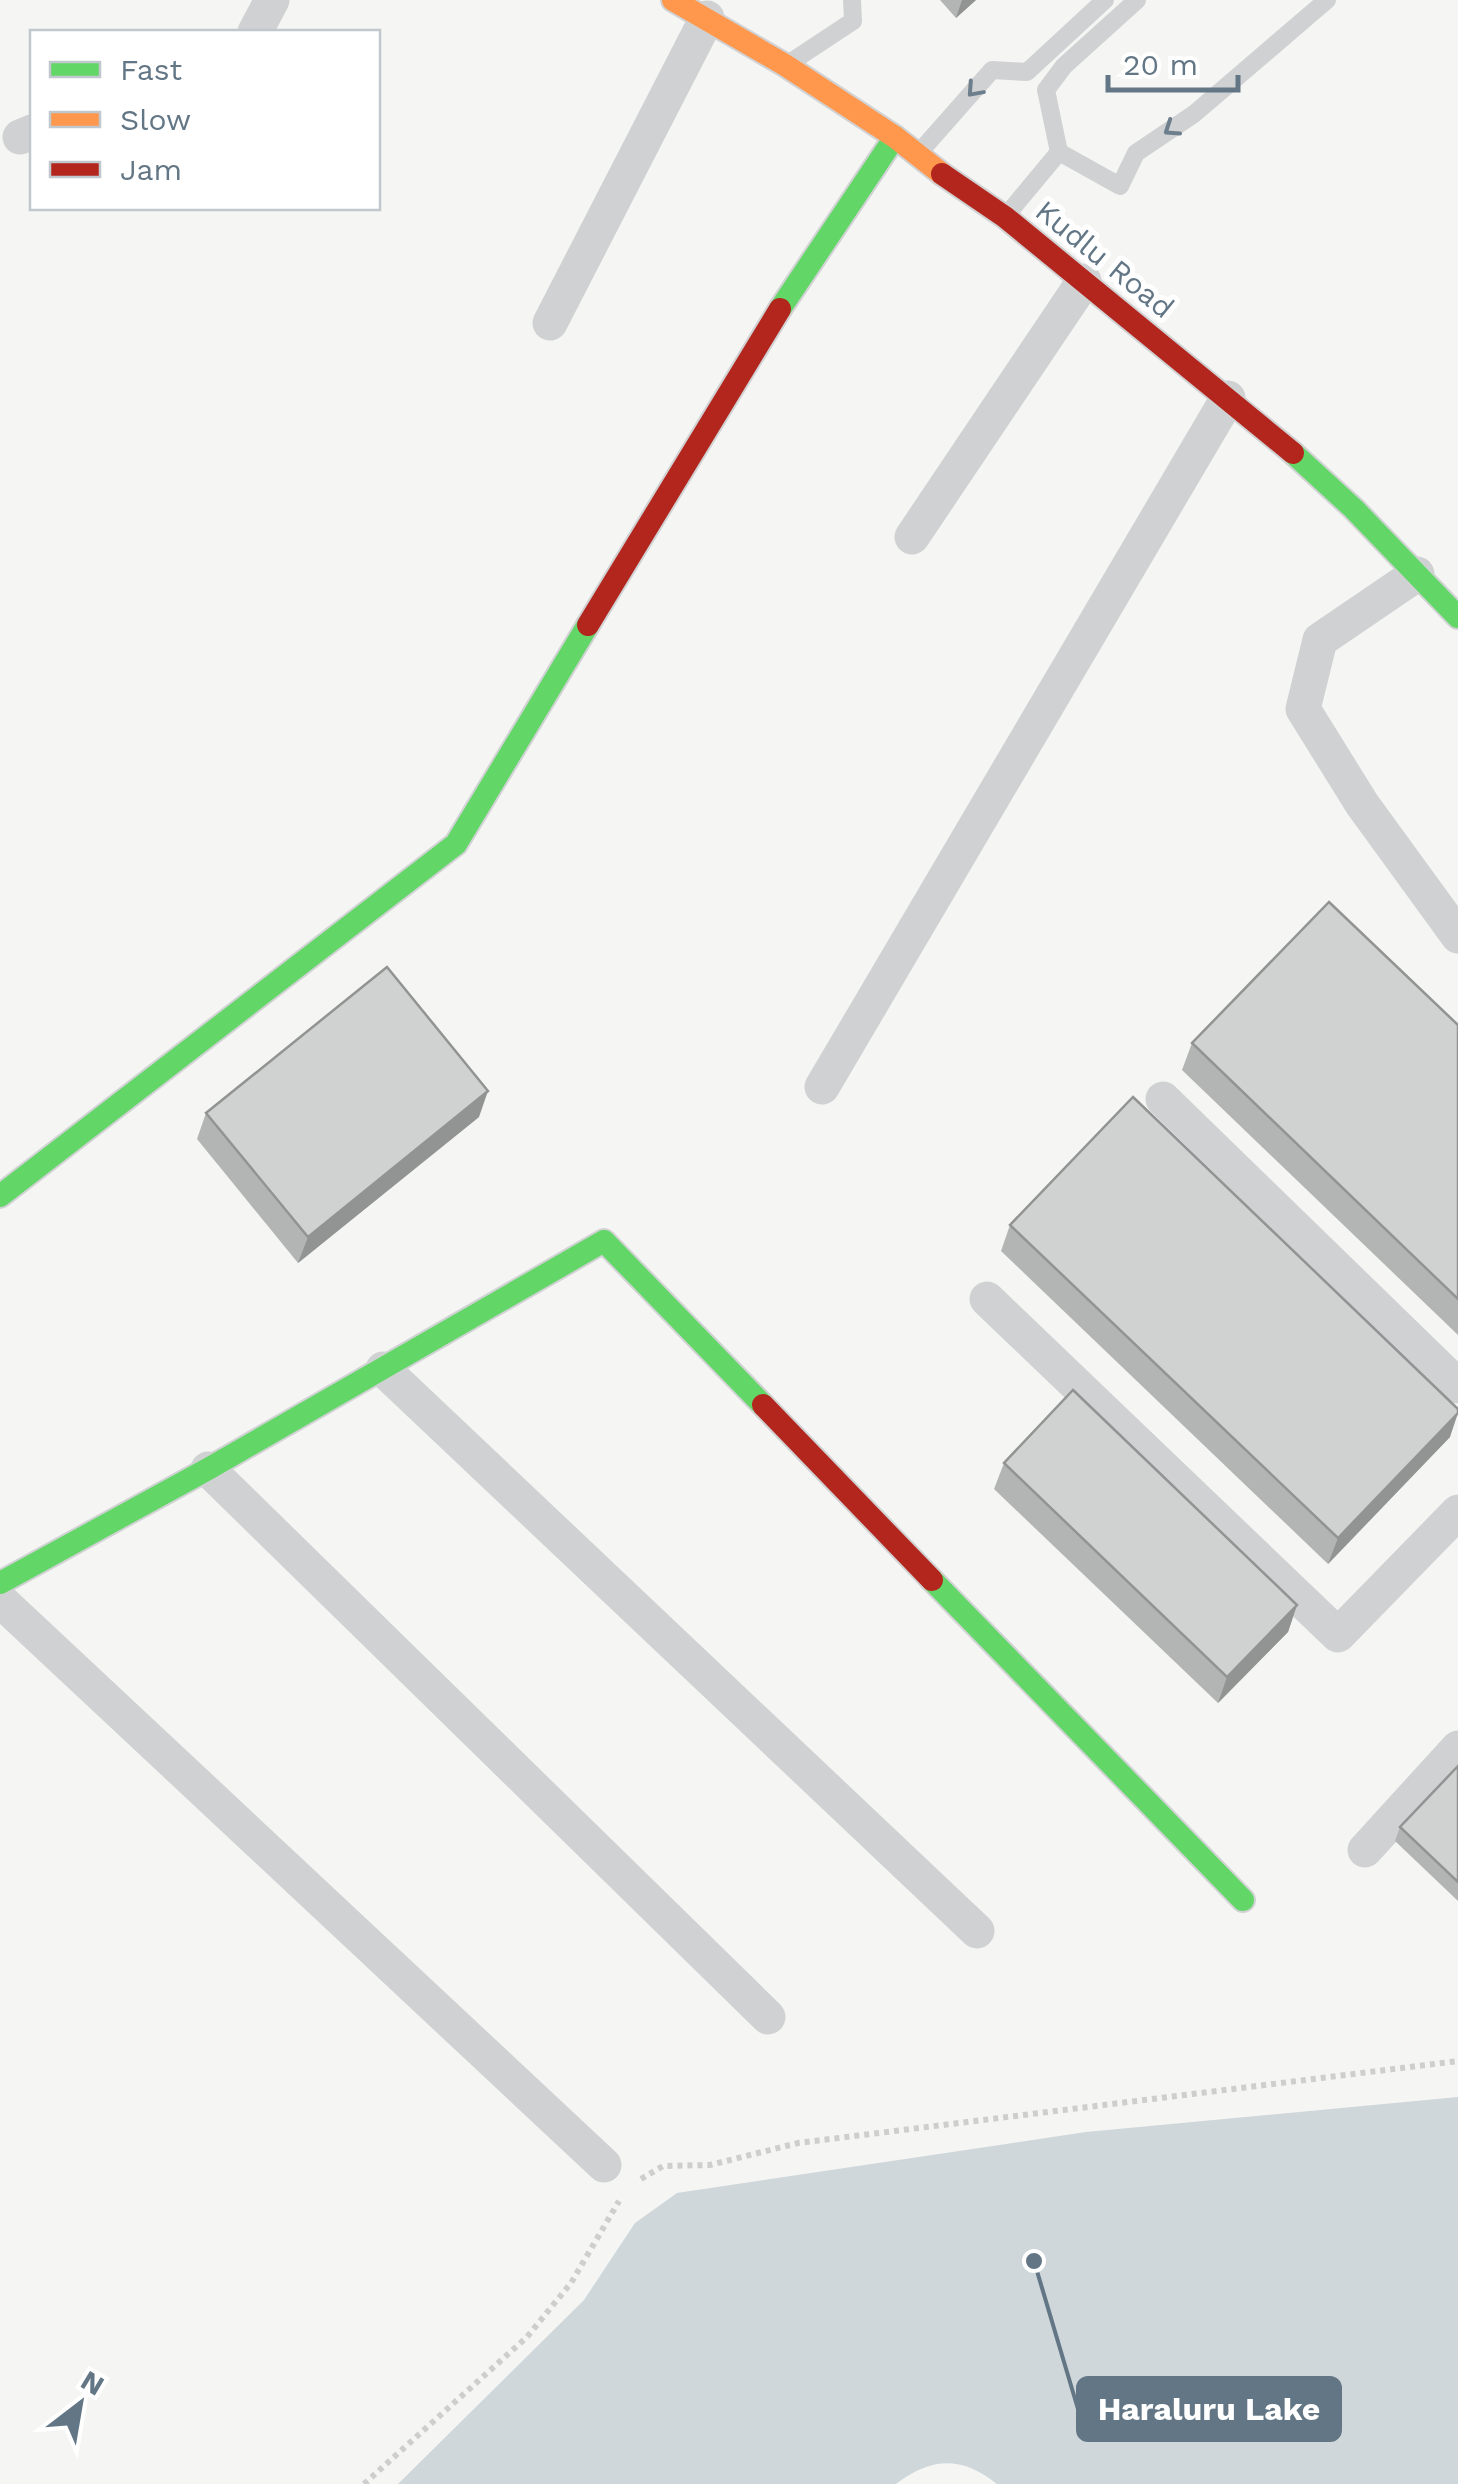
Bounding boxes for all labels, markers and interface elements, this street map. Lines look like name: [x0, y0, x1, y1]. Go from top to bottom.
legend: [30, 30, 380, 210]
scale bar: [1108, 30, 1238, 92]
text: 20 m: [1123, 47, 1198, 82]
text: Fast: [120, 52, 183, 87]
one-way arrow: [968, 78, 986, 97]
text: Slow: [120, 102, 191, 137]
one-way arrow: [1164, 117, 1183, 135]
text: Jam: [120, 152, 182, 187]
street label: Kudlu Road: [1029, 193, 1181, 325]
north arrow: [30, 2354, 130, 2454]
text: N: [75, 2364, 110, 2402]
callout: Haraluru Lake: [1078, 2378, 1340, 2440]
text: Haraluru Lake: [1098, 2390, 1320, 2428]

